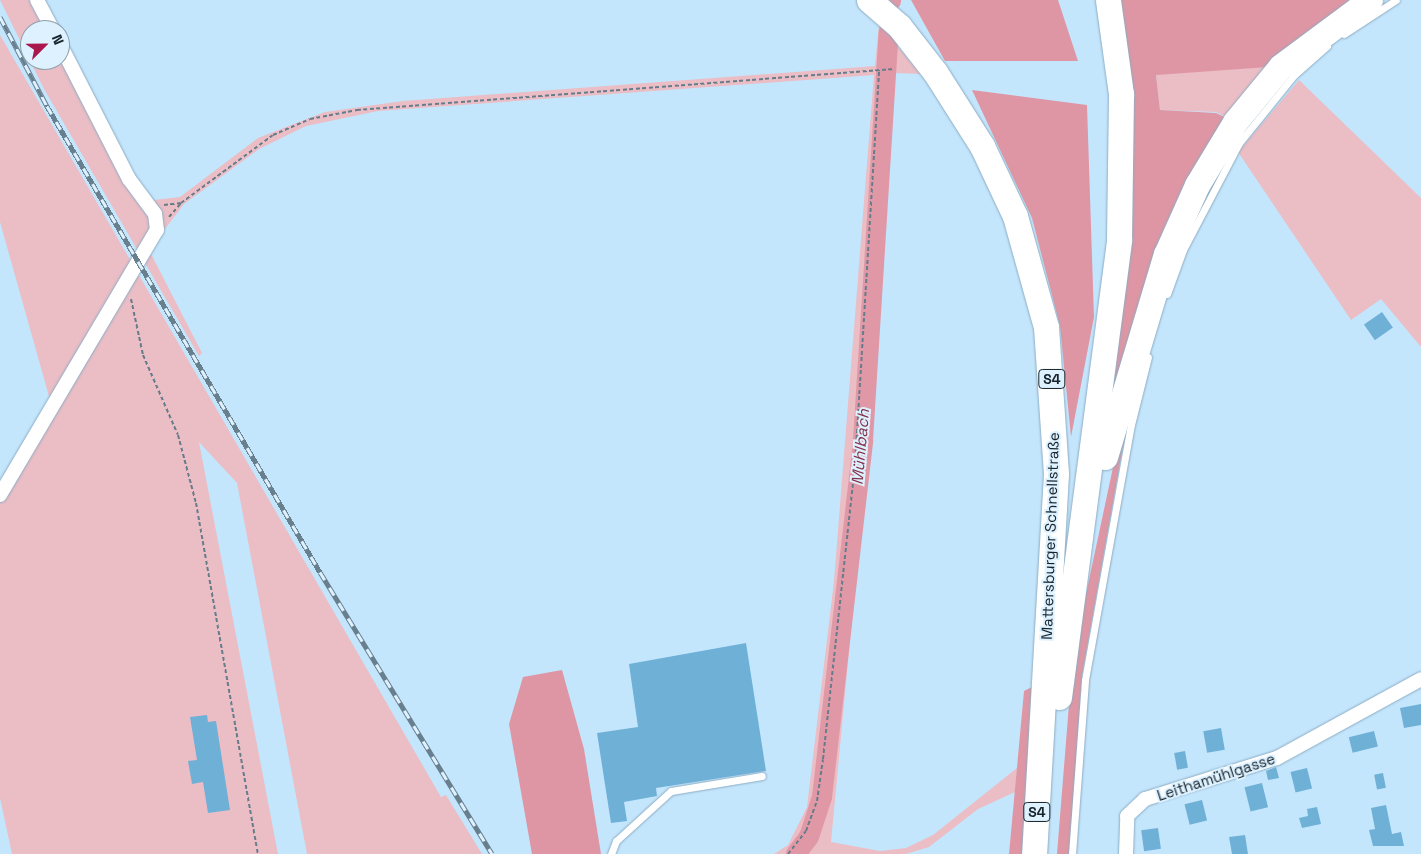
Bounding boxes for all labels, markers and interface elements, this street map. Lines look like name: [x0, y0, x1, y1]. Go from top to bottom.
north arrow: [20, 20, 70, 70]
text: N: [48, 32, 68, 47]
road number: S4: [1038, 368, 1066, 390]
water label: Mühlbach: [848, 408, 874, 486]
street label: Mattersburger Schnellstraße: [1037, 432, 1063, 640]
street label: Leithamühlgasse: [1155, 749, 1277, 805]
road number: S4: [1023, 800, 1051, 824]

